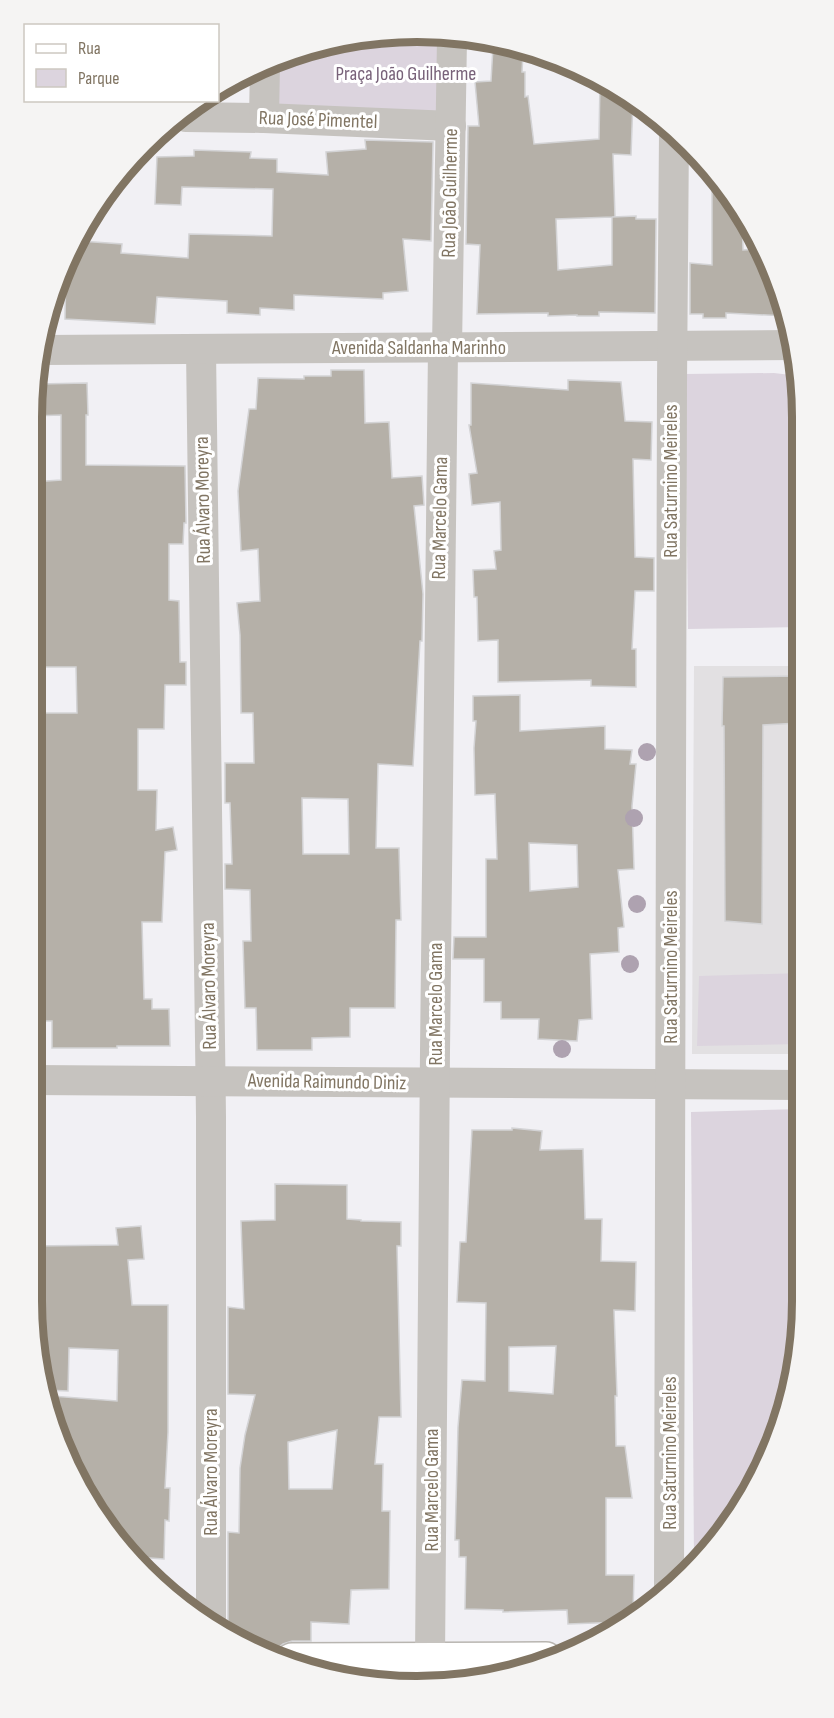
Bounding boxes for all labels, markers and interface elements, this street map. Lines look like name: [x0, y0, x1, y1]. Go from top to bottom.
legend: [24, 24, 219, 102]
text: Rua: [78, 38, 101, 59]
park label: Praça João Guilherme: [336, 62, 476, 86]
text: Parque: [78, 68, 119, 89]
street label: Rua José Pimentel: [258, 106, 378, 134]
street label: Rua João Guilherme: [437, 128, 463, 258]
street label: Avenida Saldanha Marinho: [331, 336, 506, 360]
street label: Rua Saturnino Meireles: [659, 404, 683, 558]
street label: Rua Álvaro Moreyra: [190, 436, 216, 564]
street label: Rua Marcelo Gama: [427, 456, 453, 580]
street label: Rua Saturnino Meireles: [659, 890, 683, 1044]
street label: Rua Álvaro Moreyra: [196, 922, 222, 1050]
street label: Rua Marcelo Gama: [424, 943, 448, 1065]
street label: Avenida Raimundo Diniz: [247, 1069, 406, 1095]
street label: Rua Saturnino Meireles: [658, 1376, 682, 1530]
street label: Rua Álvaro Moreyra: [199, 1408, 223, 1536]
street label: Rua Marcelo Gama: [420, 1429, 444, 1551]

